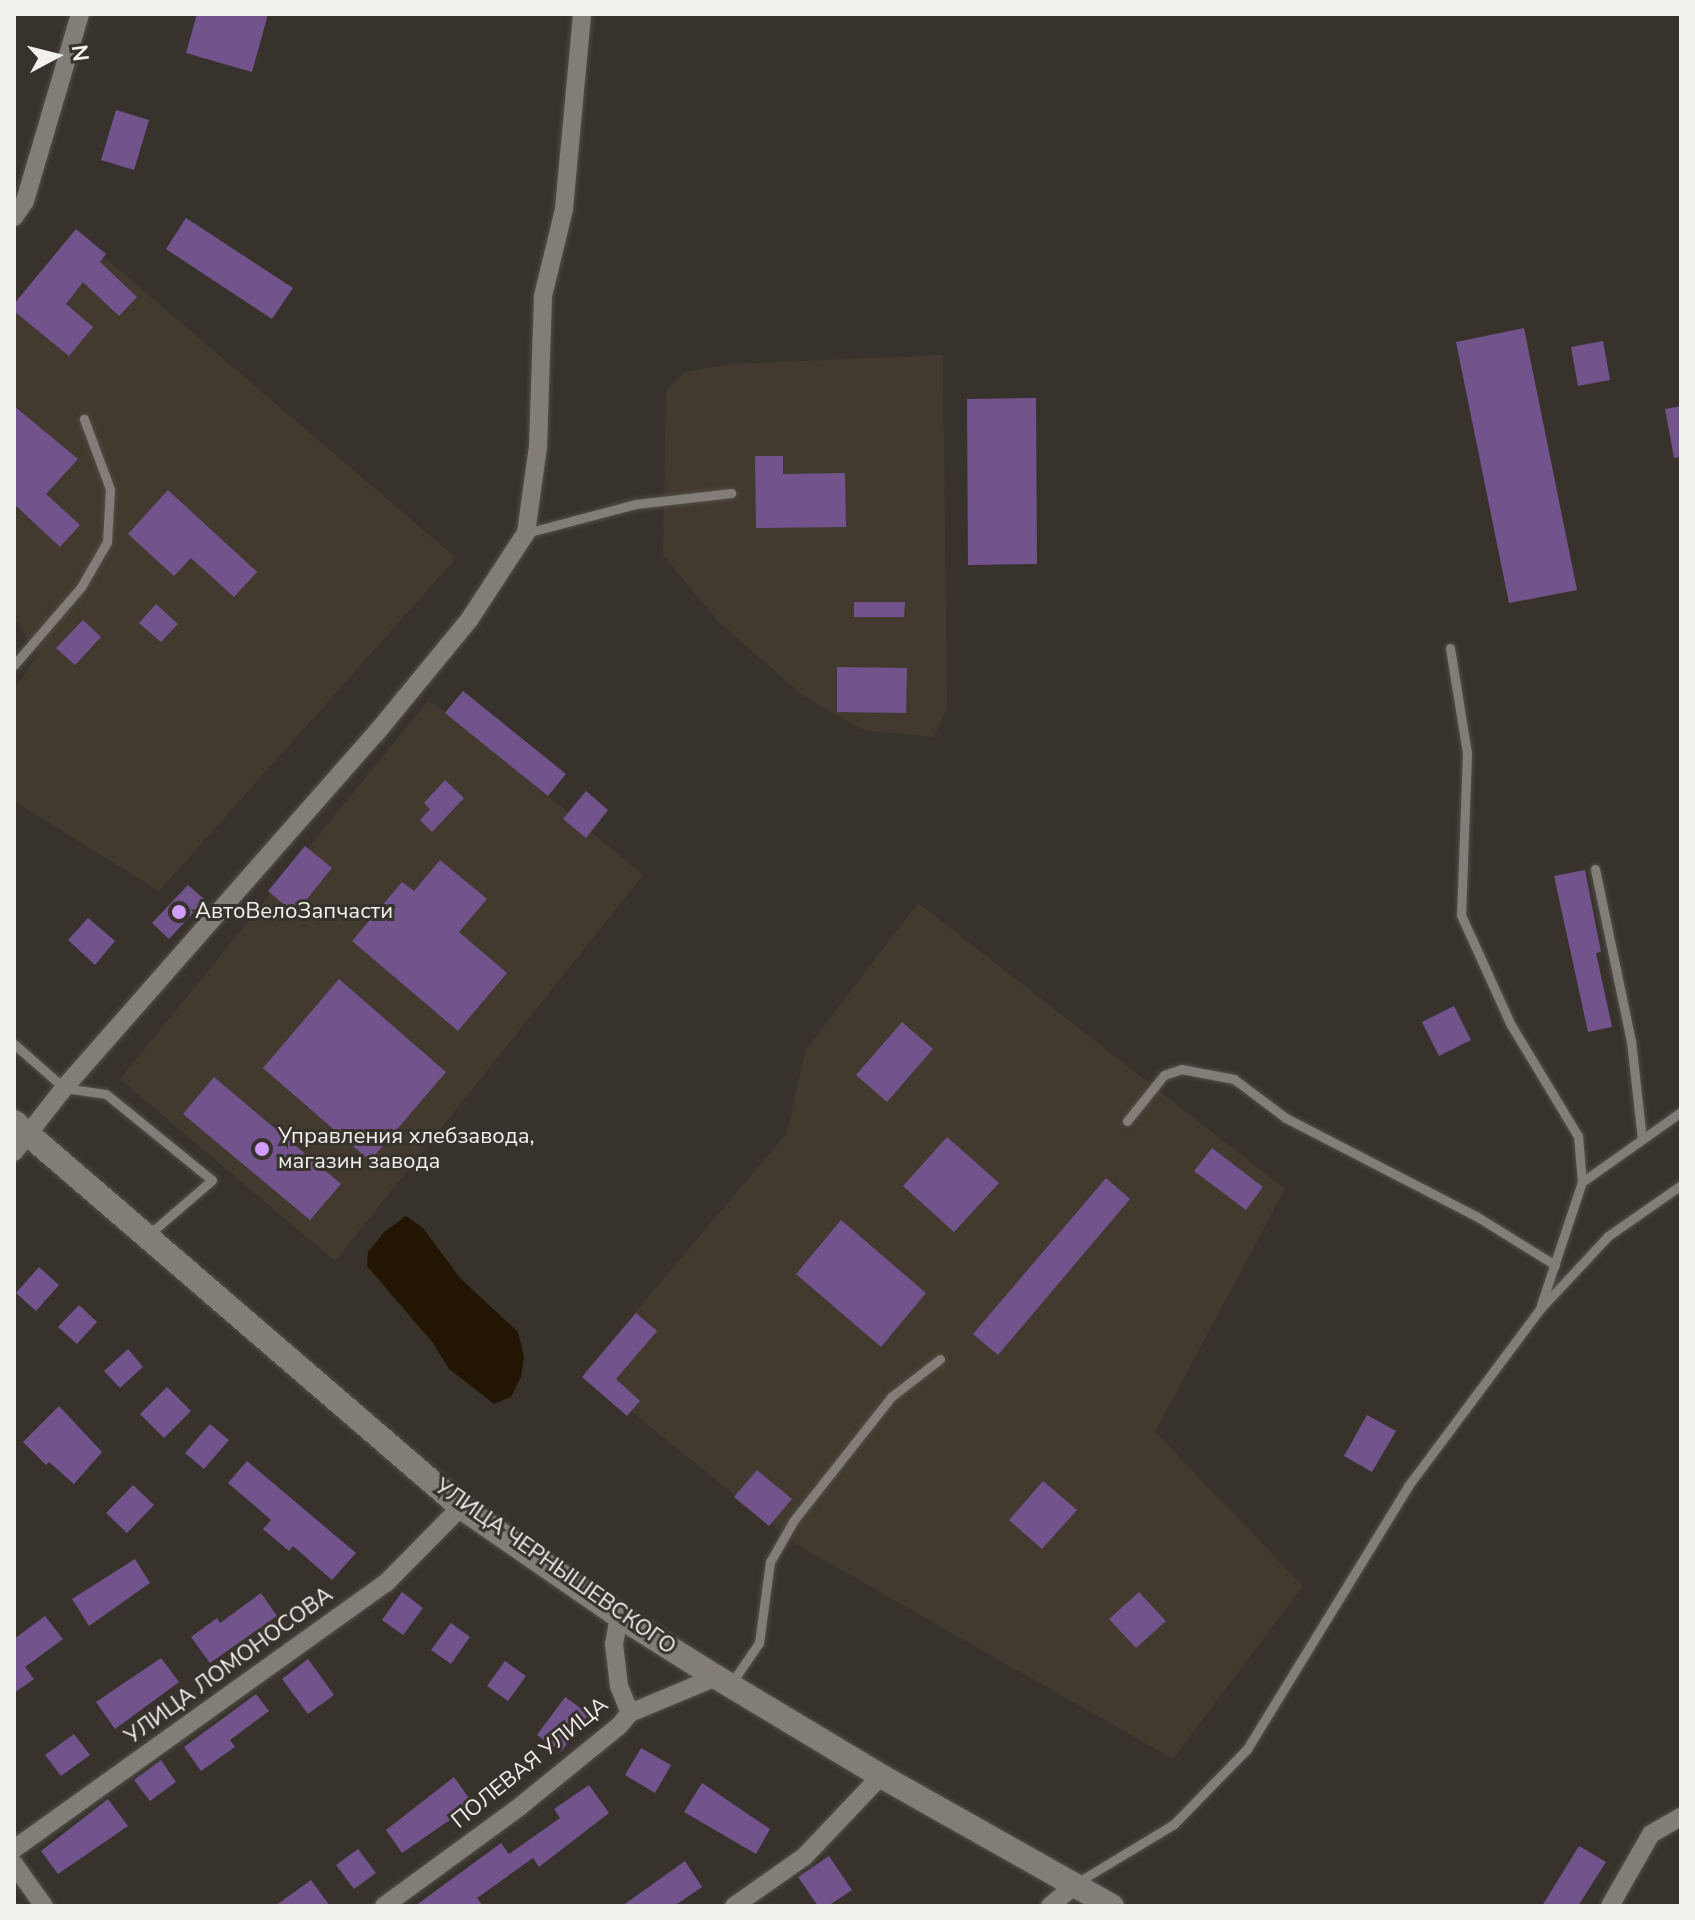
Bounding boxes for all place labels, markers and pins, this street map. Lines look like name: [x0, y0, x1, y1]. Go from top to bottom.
place label: АвтоВелоЗапчасти: [195, 899, 393, 925]
marker: АвтоВелоЗапчасти: [170, 903, 188, 921]
place label: Управления хлебзавода, магазин завода: [278, 1123, 535, 1174]
marker: Управления хлебзавода, магазин завода: [253, 1140, 271, 1158]

